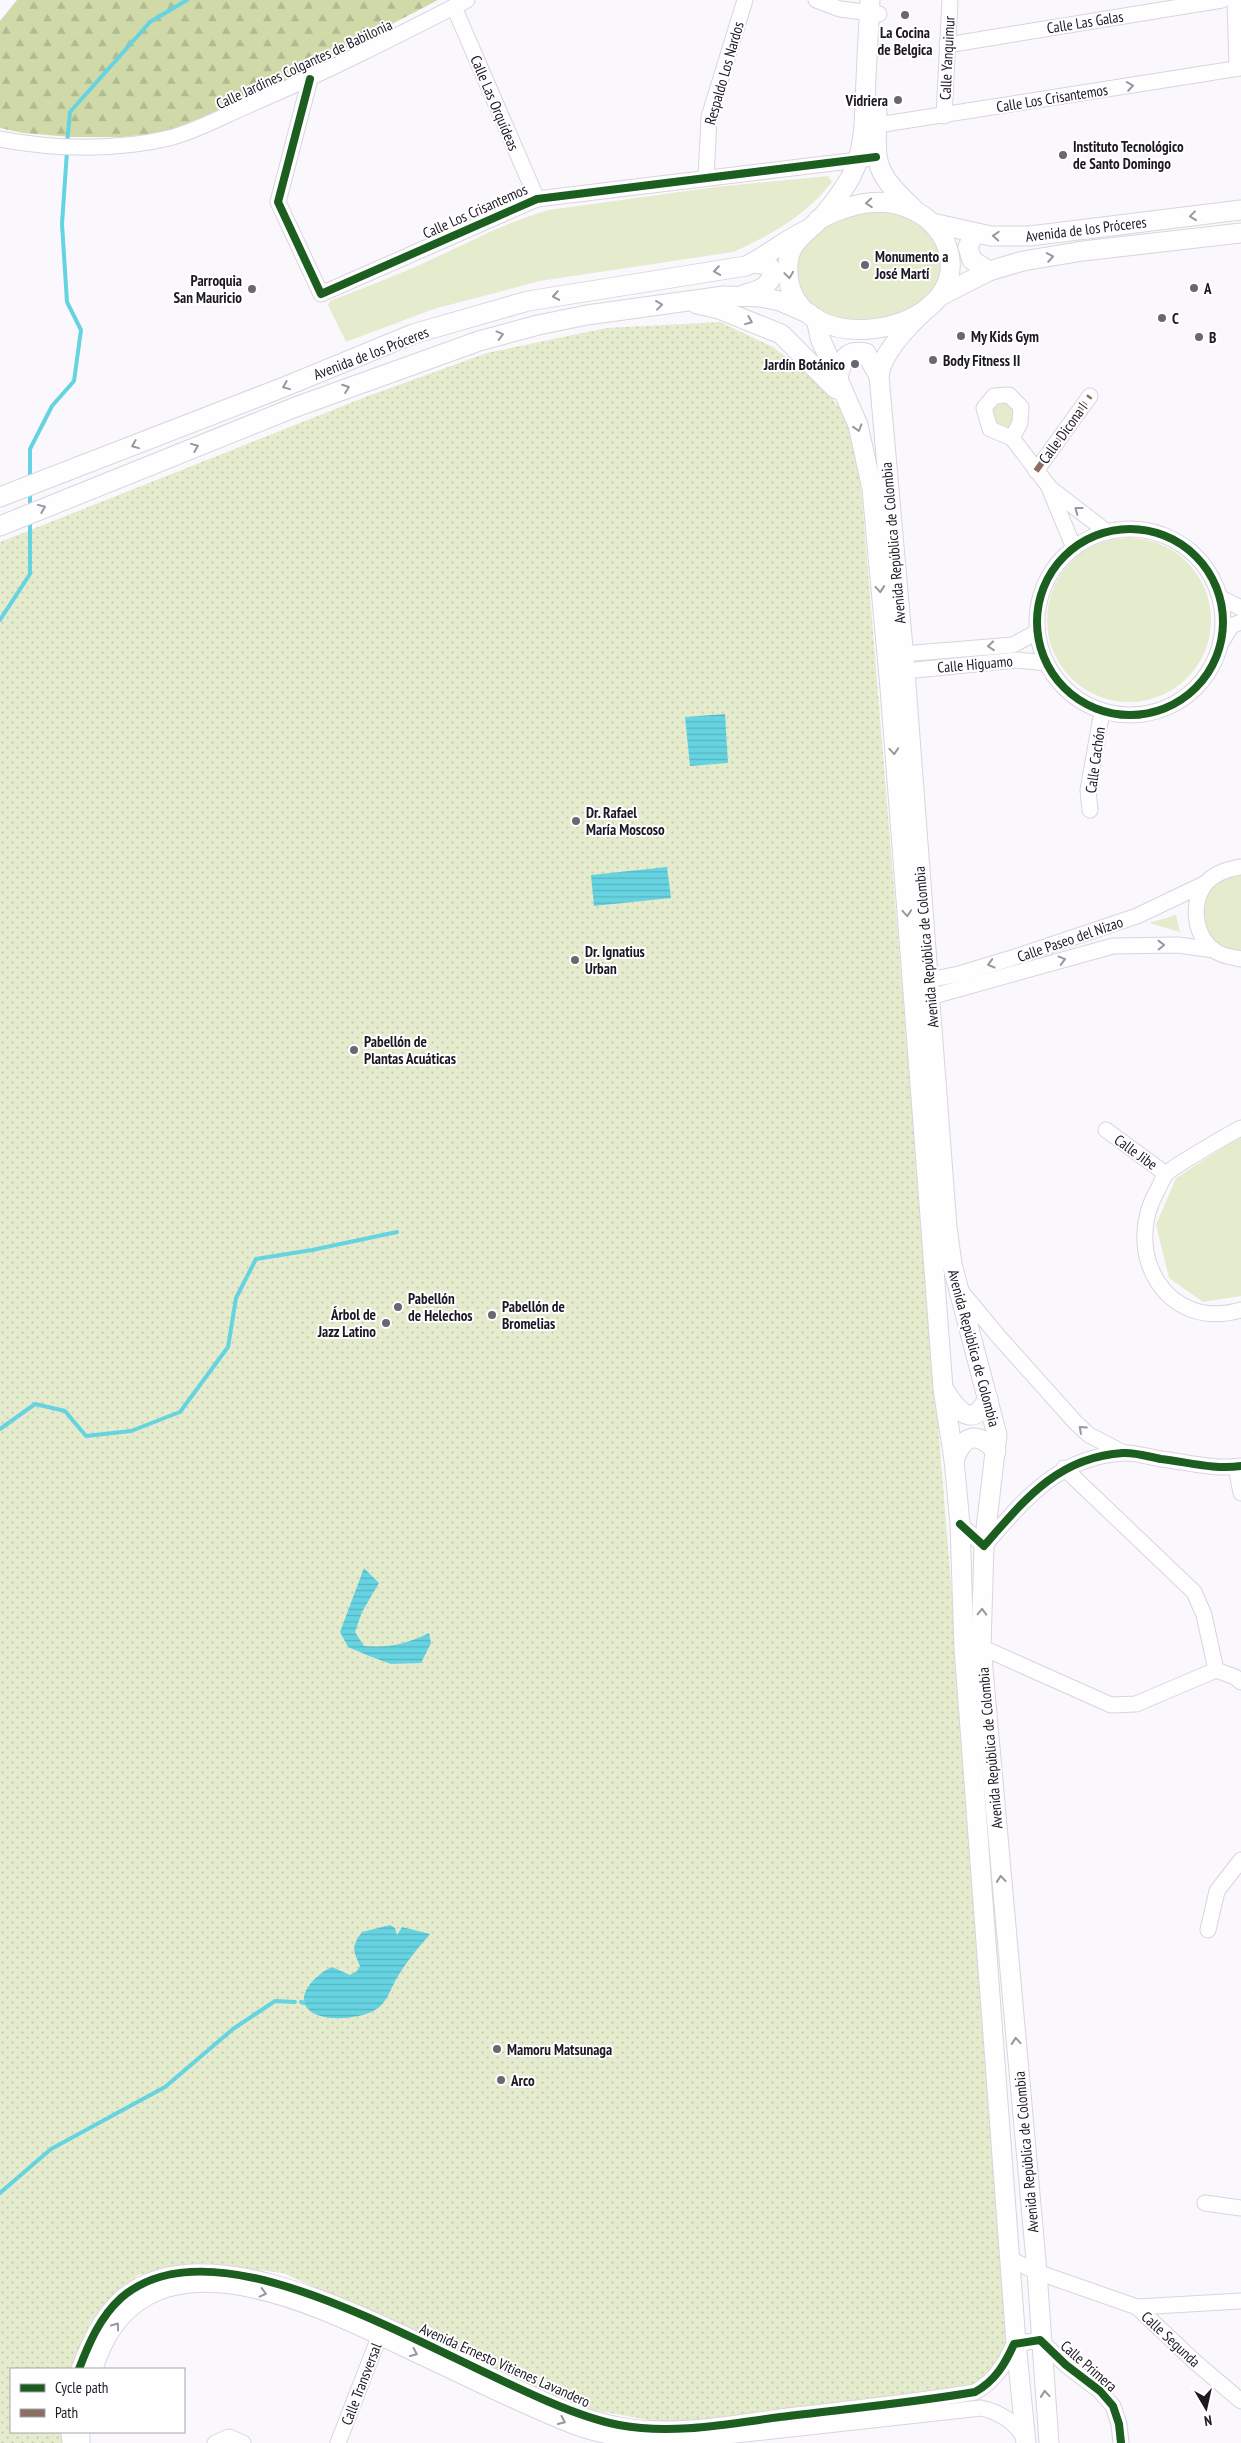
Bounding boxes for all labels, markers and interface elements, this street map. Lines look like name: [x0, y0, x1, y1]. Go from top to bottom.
street label: Calle Las Galas: [1045, 7, 1125, 37]
marker: La Cocina de Belgica: [899, 9, 911, 21]
street label: Calle Jardines Colgantes de Babilonia: [213, 15, 395, 113]
street label: Calle Yanquimur: [935, 15, 959, 100]
street label: Respaldo Los Nardos: [700, 19, 748, 127]
place label: La Cocina de Belgica: [877, 23, 933, 59]
street label: Calle Las Orquídeas: [466, 53, 524, 153]
street label: Calle Los Crisantemos: [995, 80, 1109, 116]
one-way arrow: [1126, 81, 1135, 91]
place label: Vidriera: [845, 91, 888, 110]
marker: Vidriera: [892, 94, 904, 106]
place label: Instituto Tecnológico de Santo Domingo: [1073, 137, 1184, 173]
marker: Instituto Tecnológico de Santo Domingo: [1057, 149, 1069, 161]
street label: Calle Los Crisantemos: [420, 179, 530, 243]
one-way arrow: [864, 197, 872, 208]
one-way arrow: [1188, 210, 1196, 221]
street label: Avenida de los Próceres: [1024, 212, 1148, 246]
one-way arrow: [992, 231, 1000, 242]
place label: Monumento a José Martí: [874, 247, 948, 283]
one-way arrow: [1046, 252, 1055, 262]
marker: Monumento a José Martí: [859, 259, 871, 271]
one-way arrow: [712, 265, 720, 276]
place label: Parroquia San Mauricio: [173, 271, 242, 307]
one-way arrow: [783, 272, 794, 280]
place label: A: [1203, 279, 1212, 298]
marker: A: [1188, 282, 1200, 294]
marker: Parroquia San Mauricio: [246, 283, 258, 295]
one-way arrow: [552, 291, 560, 301]
one-way arrow: [655, 301, 664, 311]
place label: C: [1172, 309, 1179, 328]
marker: C: [1156, 312, 1168, 324]
one-way arrow: [744, 315, 753, 326]
street label: Avenida de los Próceres: [311, 322, 431, 384]
place label: My Kids Gym: [971, 327, 1039, 346]
place label: B: [1209, 328, 1216, 347]
marker: My Kids Gym: [955, 330, 967, 342]
one-way arrow: [495, 331, 503, 341]
marker: B: [1193, 331, 1205, 343]
place label: Body Fitness II: [943, 351, 1020, 370]
marker: Body Fitness II: [927, 354, 939, 366]
place label: Jardín Botánico: [763, 355, 845, 374]
marker: Jardín Botánico: [849, 358, 861, 370]
one-way arrow: [283, 380, 291, 390]
one-way arrow: [341, 384, 350, 394]
street label: Calle Dicona I: [1034, 399, 1092, 467]
one-way arrow: [852, 424, 862, 432]
one-way arrow: [131, 439, 140, 449]
one-way arrow: [190, 443, 199, 453]
street label: Avenida República de Colombia: [876, 461, 910, 625]
one-way arrow: [37, 504, 46, 514]
one-way arrow: [1074, 507, 1084, 516]
one-way arrow: [875, 585, 886, 593]
one-way arrow: [987, 641, 995, 652]
street label: Calle Higuamo: [937, 651, 1013, 677]
street label: Calle Cachón: [1081, 726, 1109, 794]
one-way arrow: [889, 747, 900, 755]
place label: Dr. Rafael María Moscoso: [586, 803, 665, 839]
marker: Dr. Rafael María Moscoso: [570, 815, 582, 827]
street label: Avenida República de Colombia: [909, 865, 943, 1029]
one-way arrow: [901, 909, 912, 917]
street label: Calle Paseo del Nizao: [1015, 912, 1125, 966]
one-way arrow: [1158, 940, 1166, 950]
place label: Dr. Ignatius Urban: [585, 942, 645, 978]
marker: Dr. Ignatius Urban: [569, 954, 581, 966]
one-way arrow: [1057, 956, 1065, 966]
one-way arrow: [987, 959, 995, 969]
place label: Pabellón de Plantas Acuáticas: [364, 1032, 456, 1068]
marker: Pabellón de Plantas Acuáticas: [348, 1044, 360, 1056]
street label: Calle Jibe: [1111, 1130, 1161, 1174]
street label: Avenida República de Colombia: [944, 1267, 1004, 1429]
place label: Pabellón de Helechos: [408, 1289, 473, 1325]
place label: Pabellón de Bromelias: [502, 1297, 565, 1333]
marker: Pabellón de Helechos: [392, 1301, 404, 1313]
place label: Árbol de Jazz Latino: [317, 1305, 376, 1341]
marker: Pabellón de Bromelias: [486, 1309, 498, 1321]
marker: Árbol de Jazz Latino: [380, 1317, 392, 1329]
one-way arrow: [1078, 1426, 1087, 1435]
one-way arrow: [976, 1608, 987, 1616]
street label: Avenida República de Colombia: [973, 1666, 1007, 1830]
one-way arrow: [996, 1875, 1007, 1883]
one-way arrow: [1011, 2036, 1022, 2044]
place label: Mamoru Matsunaga: [507, 2040, 612, 2059]
marker: Mamoru Matsunaga: [491, 2043, 503, 2055]
street label: Avenida República de Colombia: [1009, 2070, 1043, 2234]
place label: Arco: [510, 2071, 535, 2090]
marker: Arco: [495, 2074, 507, 2086]
one-way arrow: [259, 2287, 268, 2298]
street label: Calle Segunda: [1138, 2307, 1204, 2371]
street label: Avenida Ernesto Vitienes Lavandero: [417, 2319, 593, 2411]
one-way arrow: [110, 2322, 119, 2332]
street label: Calle Primera: [1057, 2336, 1121, 2396]
street label: Calle Transversal: [337, 2340, 386, 2428]
one-way arrow: [409, 2347, 418, 2357]
legend: [10, 2368, 185, 2433]
text: Cycle path: [55, 2378, 108, 2397]
north arrow: [1181, 2383, 1231, 2433]
one-way arrow: [1040, 2390, 1051, 2398]
text: Path: [55, 2403, 78, 2422]
text: N: [1203, 2411, 1213, 2430]
one-way arrow: [557, 2414, 566, 2425]

